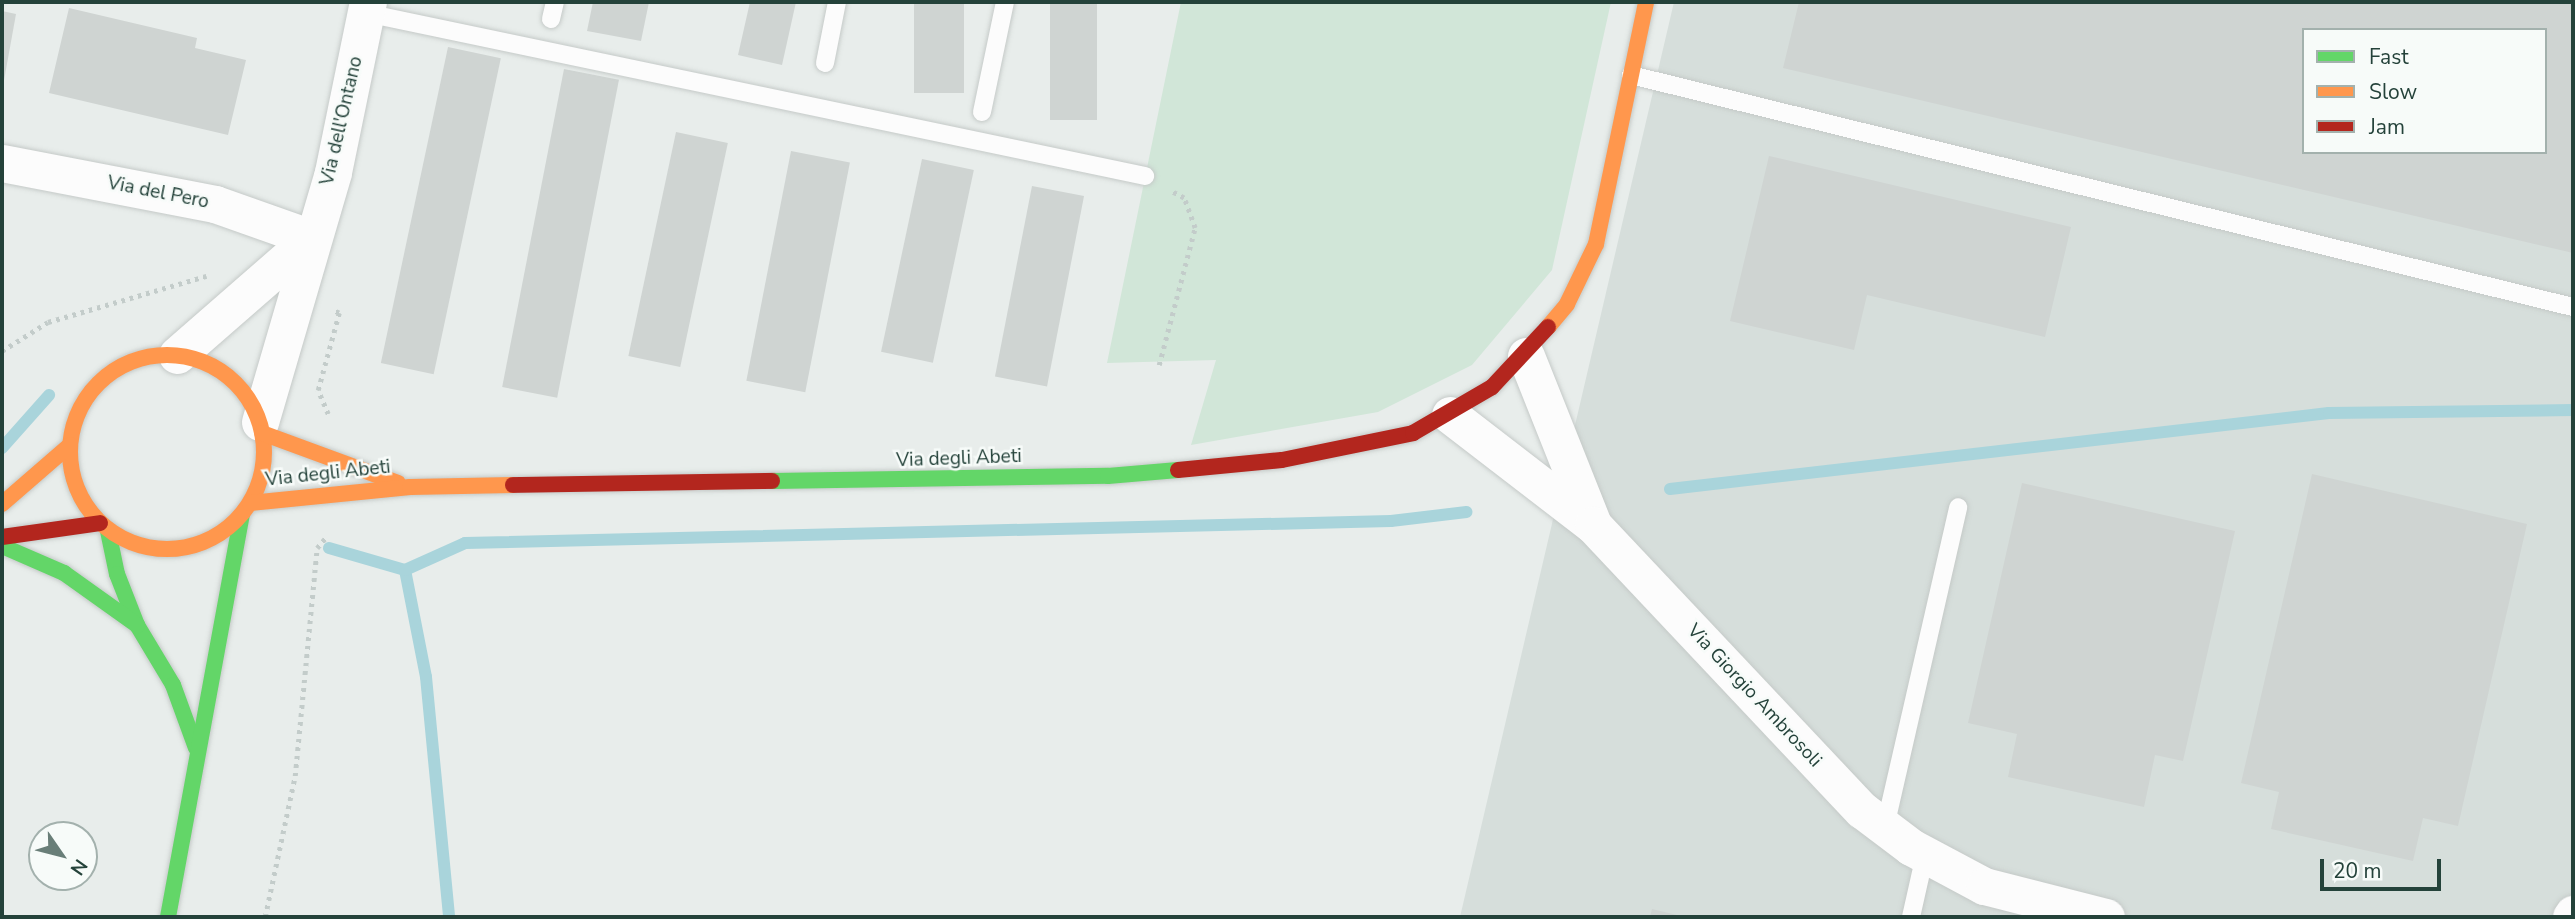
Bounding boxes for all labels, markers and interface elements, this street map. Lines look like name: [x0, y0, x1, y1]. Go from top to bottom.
legend: [2302, 28, 2547, 154]
text: Fast: [2369, 43, 2409, 71]
street label: Via dell'Ontano: [316, 54, 368, 188]
text: Slow: [2369, 78, 2417, 106]
text: Jam: [2369, 113, 2405, 141]
street label: Via del Pero: [105, 172, 211, 214]
street label: Via degli Abeti: [896, 445, 1022, 473]
street label: Via degli Abeti: [264, 456, 392, 492]
street label: Via Giorgio Ambrosoli: [1682, 620, 1826, 772]
north arrow: [28, 821, 98, 891]
scale bar: [2323, 846, 2444, 890]
text: N: [64, 854, 93, 880]
text: 20 m: [2333, 857, 2382, 885]

